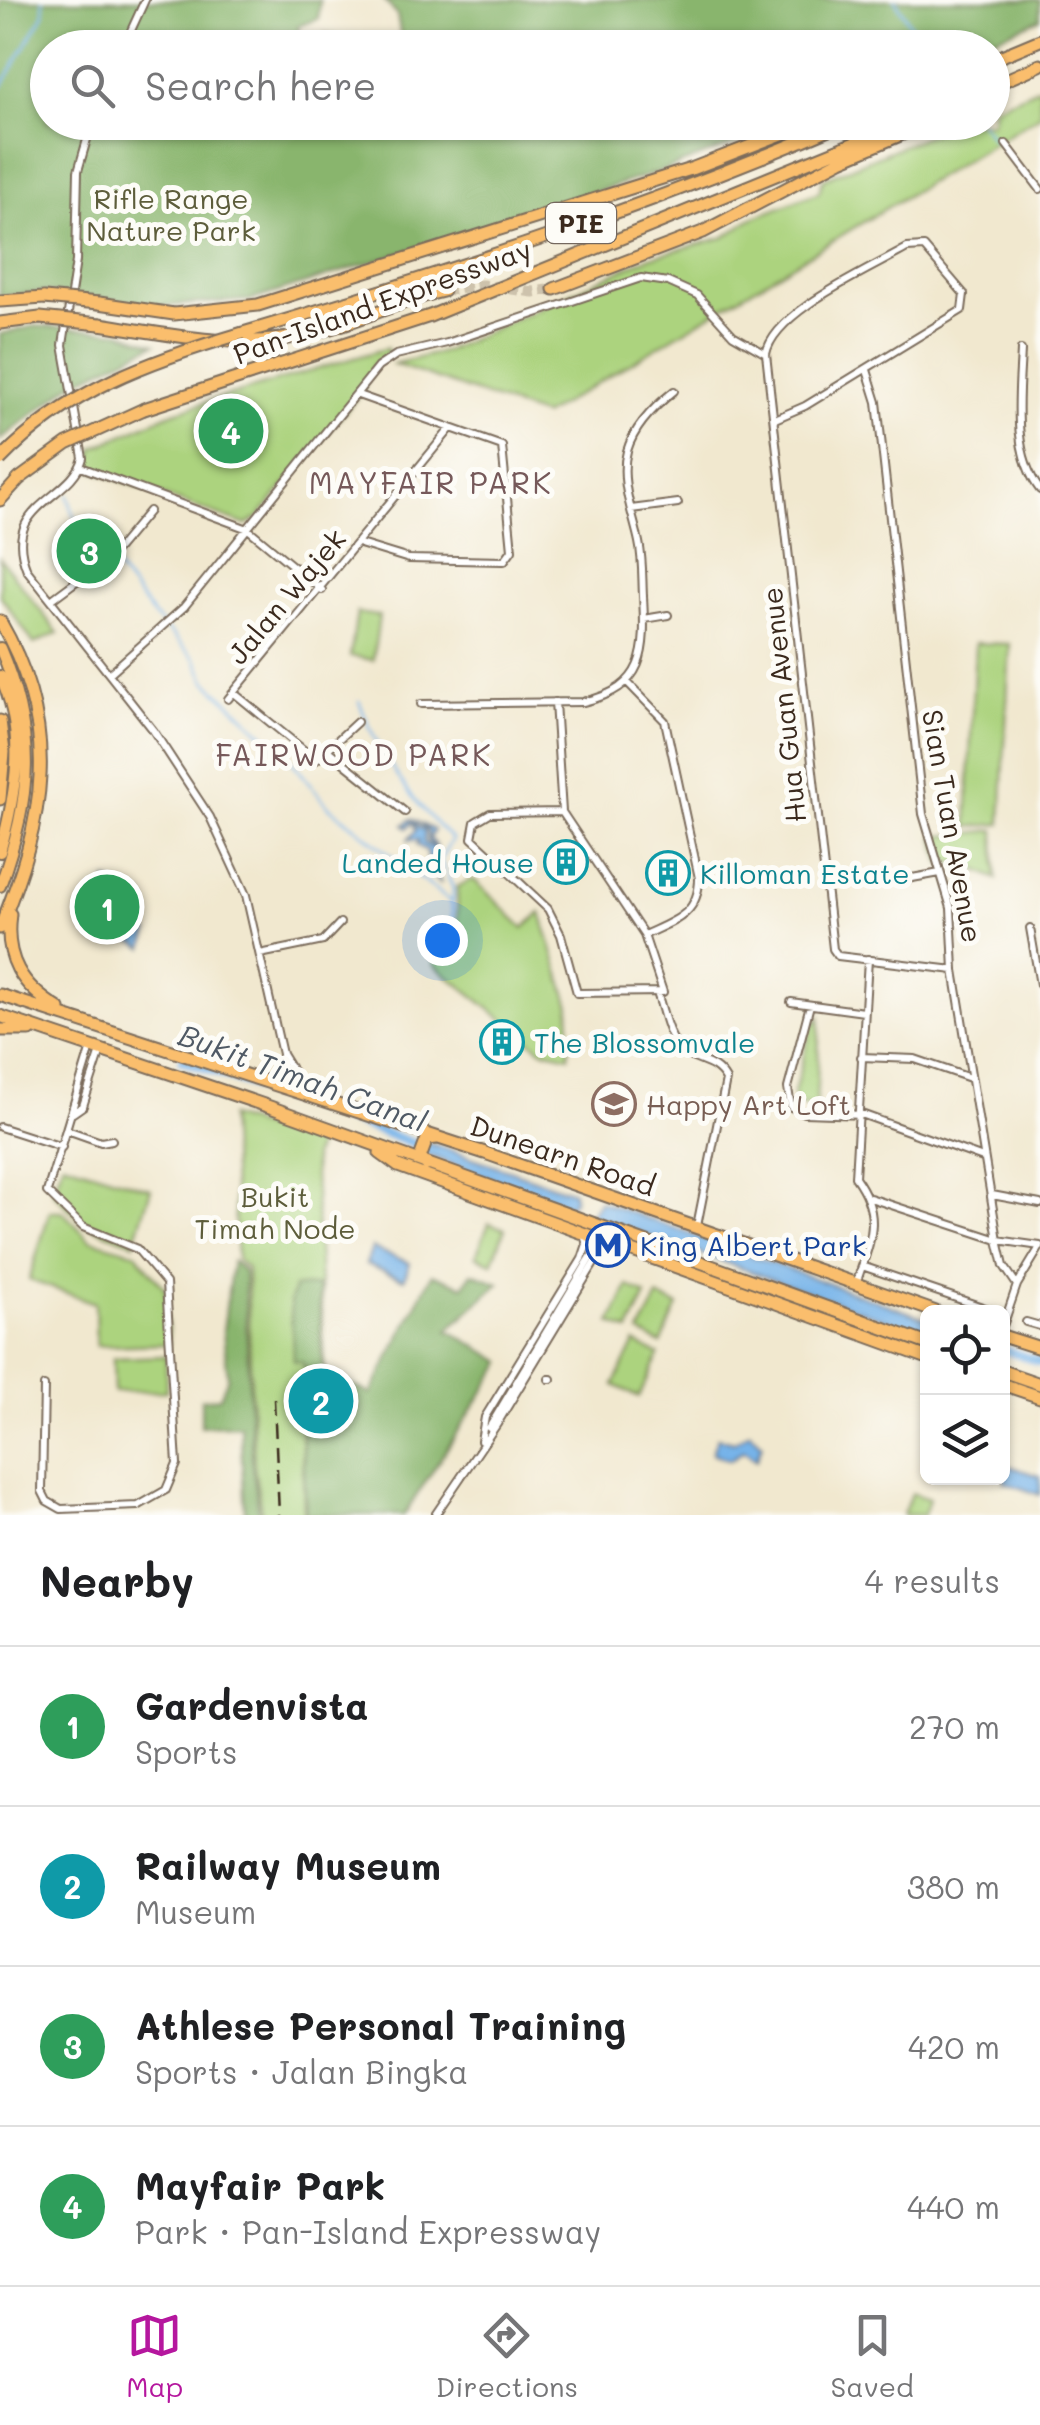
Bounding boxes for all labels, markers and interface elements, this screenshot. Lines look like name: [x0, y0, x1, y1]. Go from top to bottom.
search box: [30, 30, 1010, 140]
icon: search: [65, 58, 120, 113]
text: Search here: [145, 60, 376, 110]
park label: Rifle Range Nature Park: [86, 180, 256, 248]
road number: PIE: [546, 203, 616, 243]
street label: Pan-Island Expressway: [228, 230, 536, 372]
pin: 4: [198, 394, 264, 468]
district label: MAYFAIR PARK: [309, 462, 553, 502]
pin: 3: [56, 514, 122, 588]
street label: Jalan Wajek: [219, 521, 353, 671]
street label: Hua Guan Avenue: [753, 585, 813, 825]
street label: Sian Tuan Avenue: [915, 707, 991, 945]
district label: FAIRWOOD PARK: [215, 734, 493, 774]
building icon: Landed House: [543, 839, 589, 885]
place label: Landed House: [342, 844, 534, 880]
building icon: Killoman Estate: [645, 850, 691, 896]
place label: Killoman Estate: [700, 855, 910, 891]
pin: 1: [74, 870, 140, 944]
your location: [417, 915, 468, 966]
water label: Bukit Timah Canal: [174, 1014, 433, 1141]
building icon: The Blossomvale: [479, 1019, 525, 1065]
place label: The Blossomvale: [534, 1024, 755, 1060]
school or university icon: Happy Art Loft: [591, 1081, 637, 1127]
place label: Happy Art Loft: [646, 1086, 851, 1122]
street label: Dunearn Road: [466, 1107, 660, 1203]
park label: Bukit Timah Node: [194, 1178, 356, 1246]
metro station icon: King Albert Park: [585, 1222, 631, 1268]
place label: King Albert Park: [640, 1227, 867, 1263]
map controls: [920, 1305, 1010, 1485]
button: locate: [920, 1305, 1010, 1395]
pin: 2: [288, 1364, 354, 1438]
button: layers: [920, 1395, 1010, 1485]
text: Nearby: [40, 1553, 194, 1608]
text: 4 results: [864, 1559, 1000, 1601]
text: Gardenvista: [135, 1680, 369, 1730]
text: 1: [65, 1705, 80, 1747]
text: 270 m: [909, 1705, 1000, 1747]
text: Sports: [135, 1730, 237, 1772]
text: Railway Museum: [135, 1840, 441, 1890]
text: 2: [64, 1865, 81, 1907]
text: 380 m: [906, 1865, 1000, 1907]
text: Museum: [135, 1890, 256, 1932]
text: Athlese Personal Training: [135, 2000, 626, 2050]
text: 3: [63, 2025, 82, 2067]
text: 420 m: [908, 2025, 1000, 2067]
text: Sports · Jalan Bingka: [135, 2050, 468, 2092]
text: Mayfair Park: [135, 2160, 385, 2210]
text: 4: [62, 2185, 83, 2227]
text: 440 m: [907, 2185, 1000, 2227]
text: Park · Pan-Island Expressway: [135, 2210, 601, 2252]
tab: Map: [126, 2308, 183, 2404]
tab: Directions: [436, 2308, 578, 2404]
tab: Saved: [831, 2308, 914, 2404]

